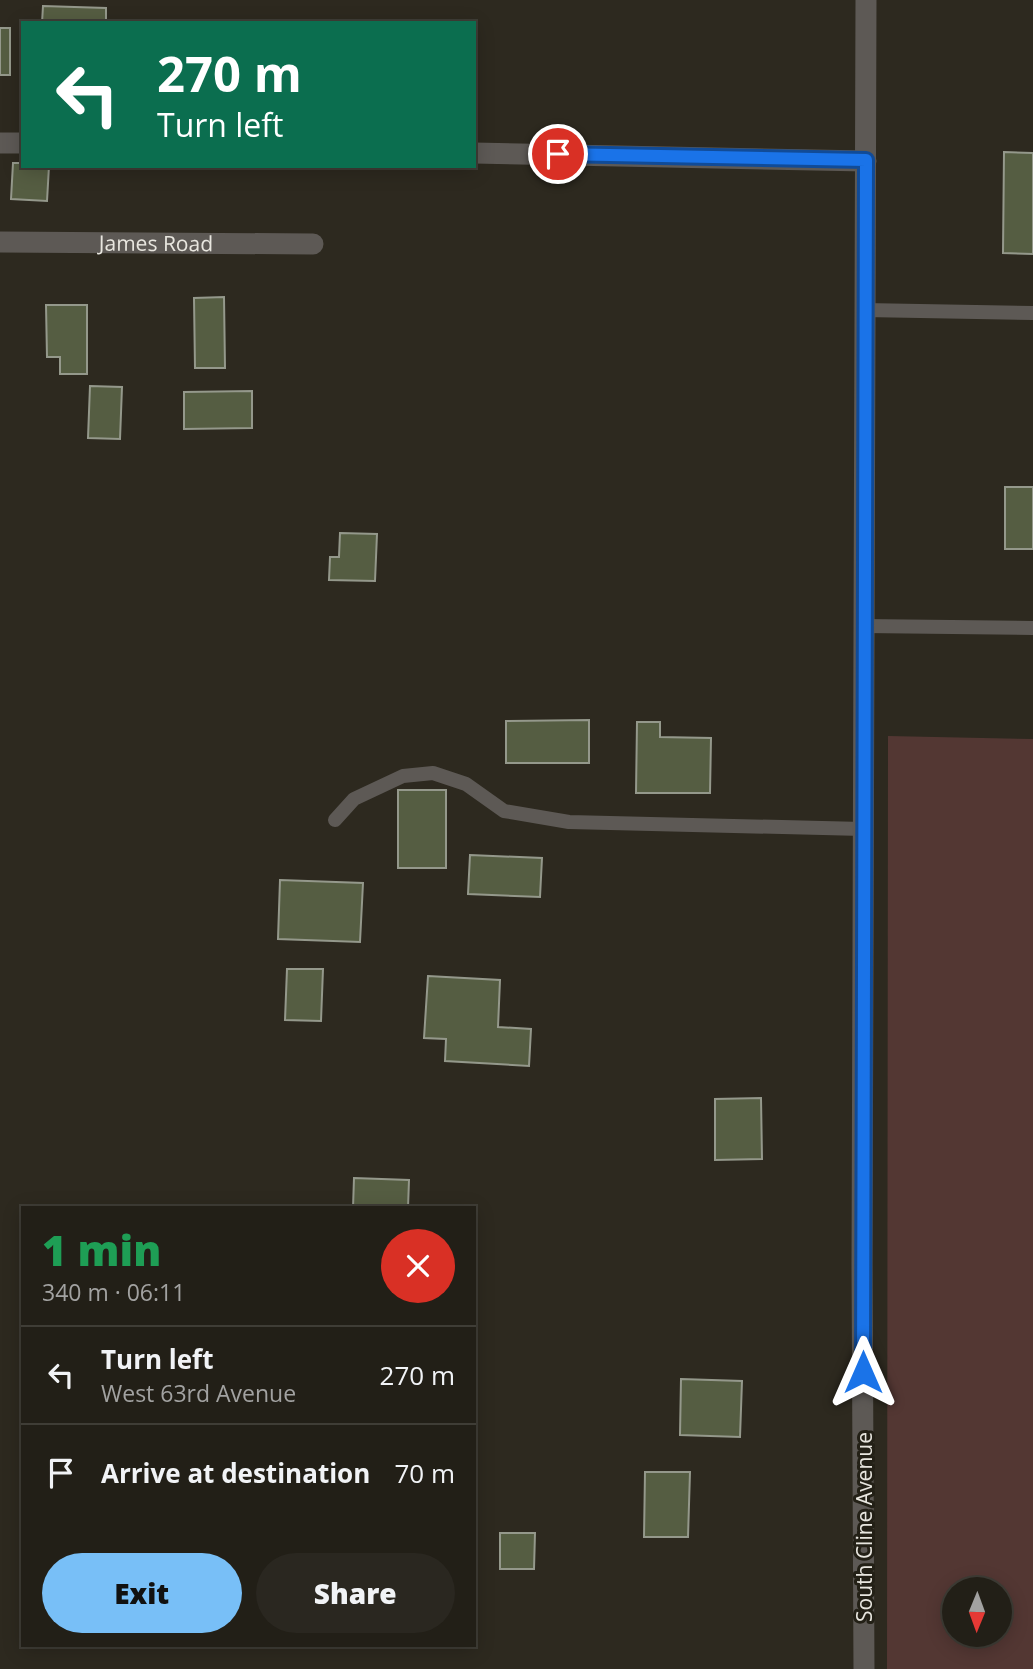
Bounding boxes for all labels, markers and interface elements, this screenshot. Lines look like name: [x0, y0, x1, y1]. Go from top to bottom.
text: 270 m: [157, 40, 302, 106]
icon: left: [42, 49, 133, 140]
text: Turn left: [157, 103, 283, 146]
pin: [528, 124, 588, 184]
icon: arrive: [539, 135, 577, 173]
street label: James Road: [97, 229, 213, 257]
text: 1 min: [42, 1221, 161, 1278]
button: close: [381, 1229, 455, 1303]
text: 340 m · 06:11: [42, 1276, 185, 1308]
position arrow: [826, 1335, 900, 1409]
text: Turn left: [101, 1341, 213, 1377]
icon: left: [42, 1356, 80, 1394]
text: 270 m: [380, 1357, 455, 1393]
text: West 63rd Avenue: [101, 1377, 296, 1409]
street label: South Cline Avenue: [850, 1432, 878, 1622]
icon: arrive: [42, 1454, 80, 1492]
text: Arrive at destination: [101, 1455, 370, 1491]
text: 70 m: [394, 1455, 455, 1491]
button: Exit: [42, 1553, 242, 1633]
button: Share: [256, 1553, 455, 1633]
north arrow: [942, 1577, 1012, 1647]
map controls: [942, 1577, 1012, 1647]

